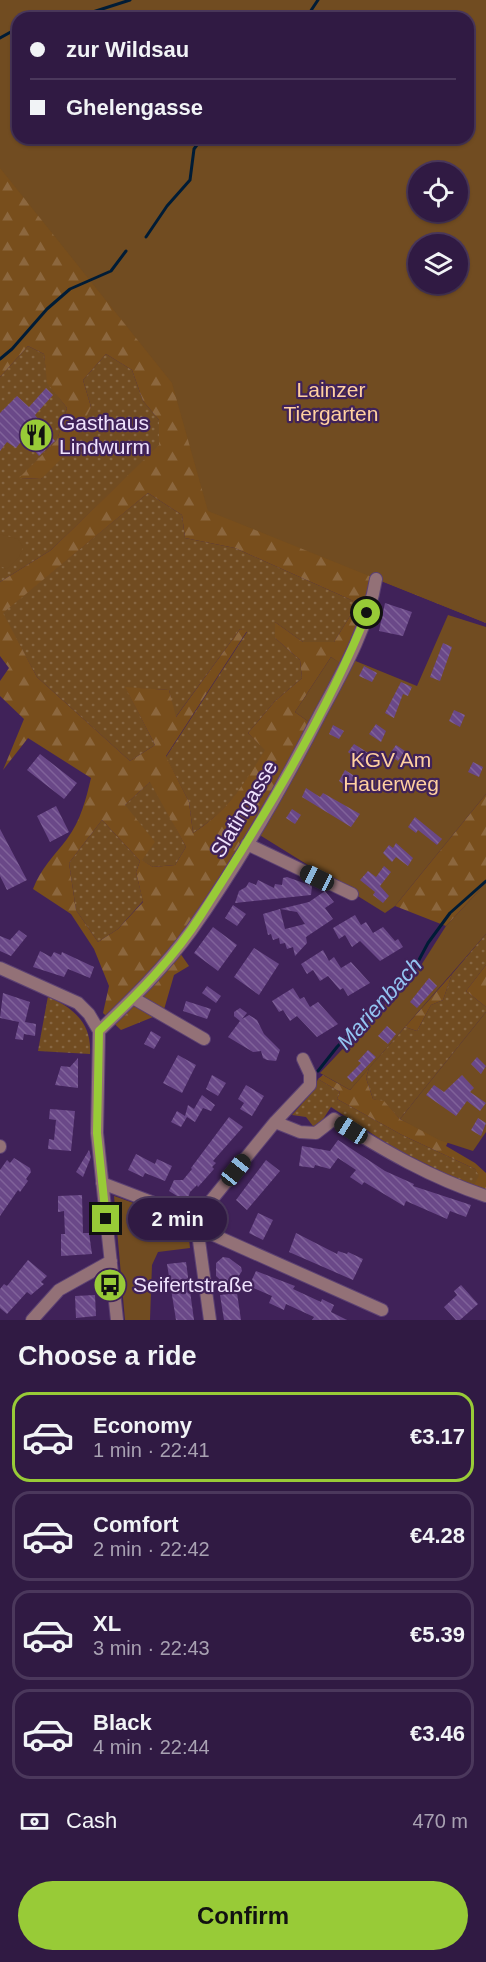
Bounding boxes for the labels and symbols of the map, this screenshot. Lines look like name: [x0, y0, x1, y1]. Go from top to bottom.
park label: Lainzer Tiergarten: [284, 378, 378, 425]
place label: Gasthaus Lindwurm: [59, 411, 150, 458]
restaurant icon: Gasthaus Lindwurm: [18, 417, 54, 453]
route start: [353, 599, 380, 626]
park label: KGV Am Hauerweg: [343, 748, 439, 795]
street label: Slatingasse: [206, 756, 281, 861]
car: [297, 862, 337, 894]
water label: Marienbach: [332, 952, 427, 1054]
car: [331, 1113, 371, 1147]
car: [218, 1150, 254, 1190]
callout: 2 min: [127, 1198, 226, 1240]
route end: [92, 1205, 119, 1232]
bus stop icon: Seifertstraße: [92, 1267, 128, 1303]
place label: Seifertstraße: [133, 1273, 253, 1296]

